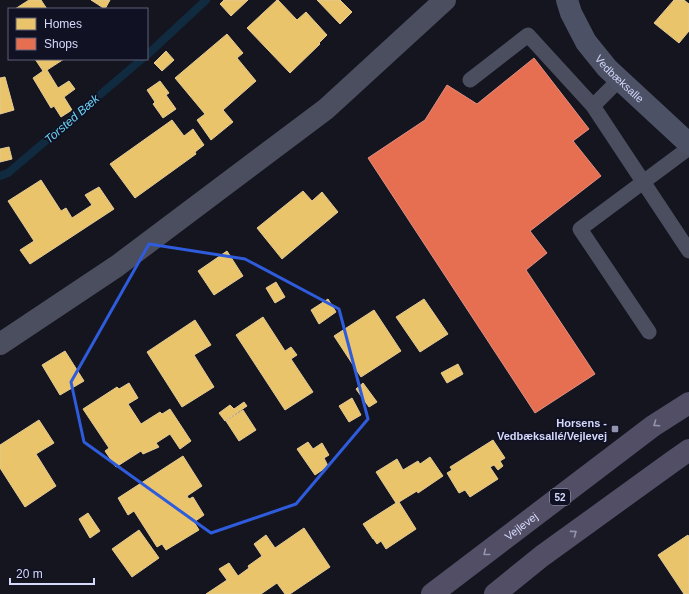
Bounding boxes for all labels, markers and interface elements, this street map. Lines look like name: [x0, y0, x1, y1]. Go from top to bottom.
legend: [8, 8, 148, 60]
text: Homes: [44, 17, 82, 31]
text: Shops: [44, 37, 78, 51]
street label: Vedbæksalle: [593, 52, 646, 105]
water label: Torsted Bæk: [42, 91, 103, 146]
place label: Horsens - Vedbæksallé/Vejlevej: [497, 417, 607, 442]
one-way arrow: [654, 419, 661, 426]
marker: Horsens - Vedbæksallé/Vejlevej: [610, 424, 620, 434]
road number: 52: [550, 489, 570, 505]
street label: Vejlevej: [502, 510, 540, 542]
one-way arrow: [569, 531, 576, 538]
one-way arrow: [483, 548, 490, 555]
scale bar: [10, 560, 94, 586]
text: 20 m: [16, 567, 43, 581]

